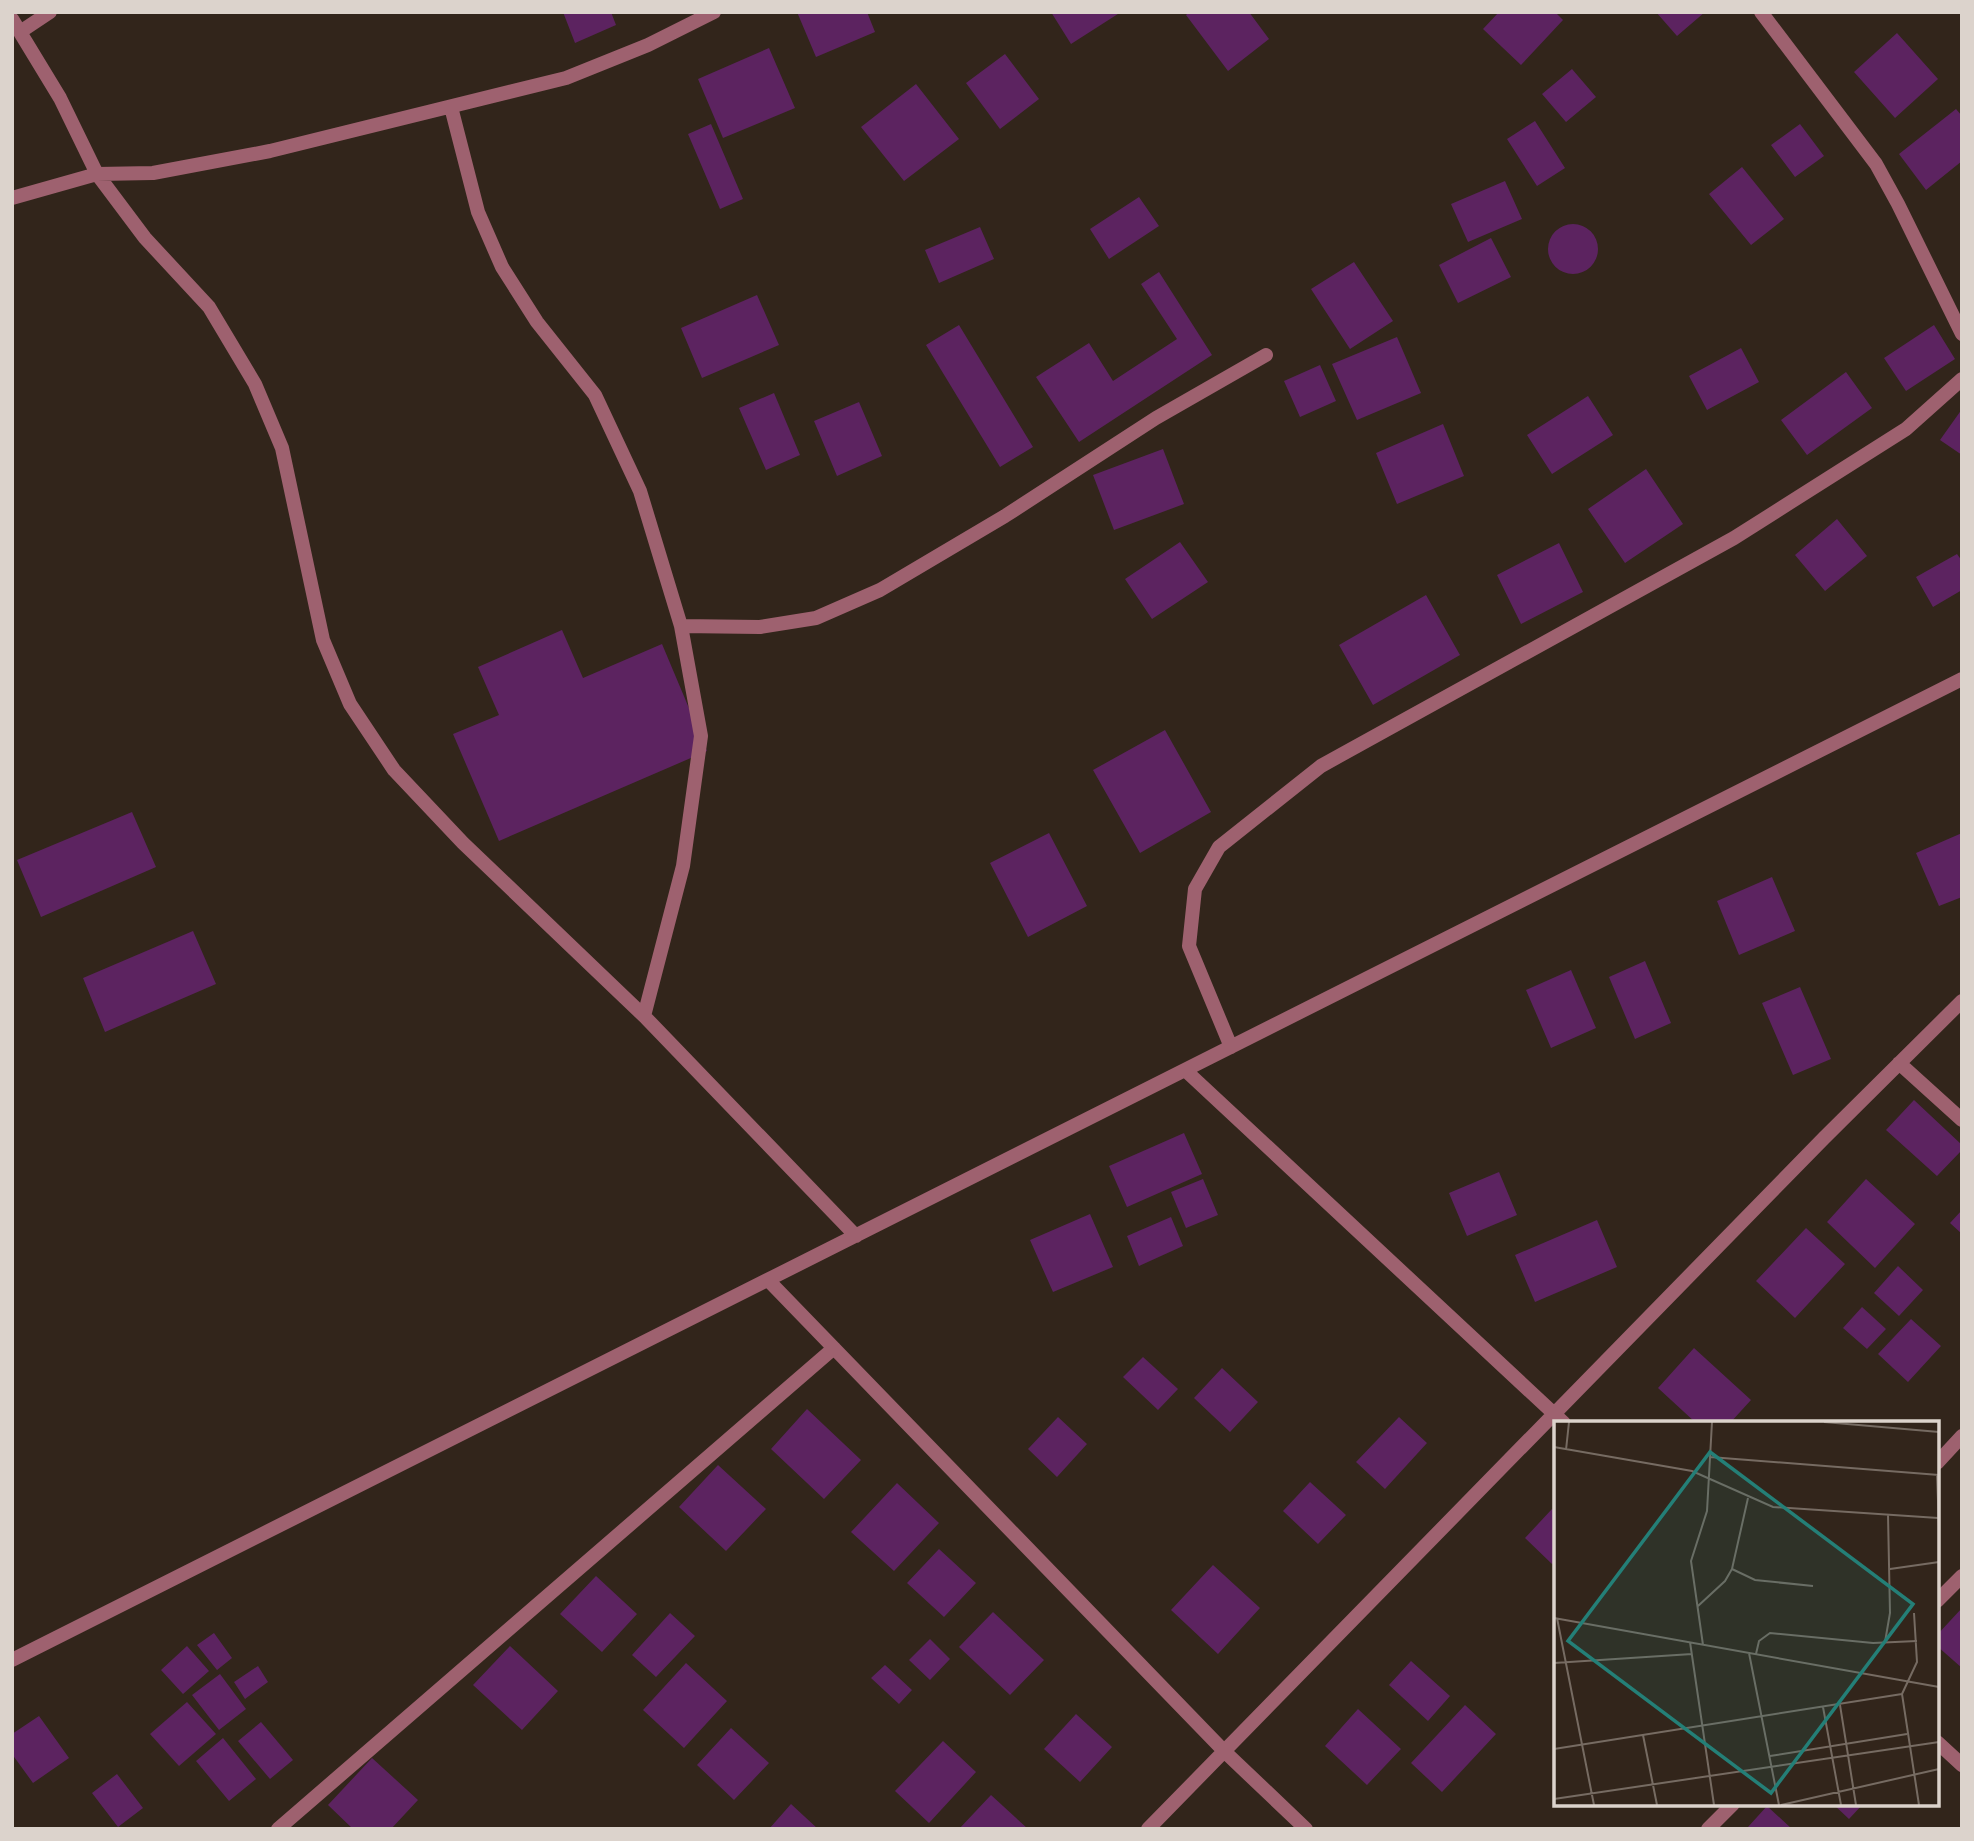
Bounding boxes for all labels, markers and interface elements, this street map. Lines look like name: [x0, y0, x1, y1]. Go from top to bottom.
inset map: [1554, 1421, 1939, 1806]

